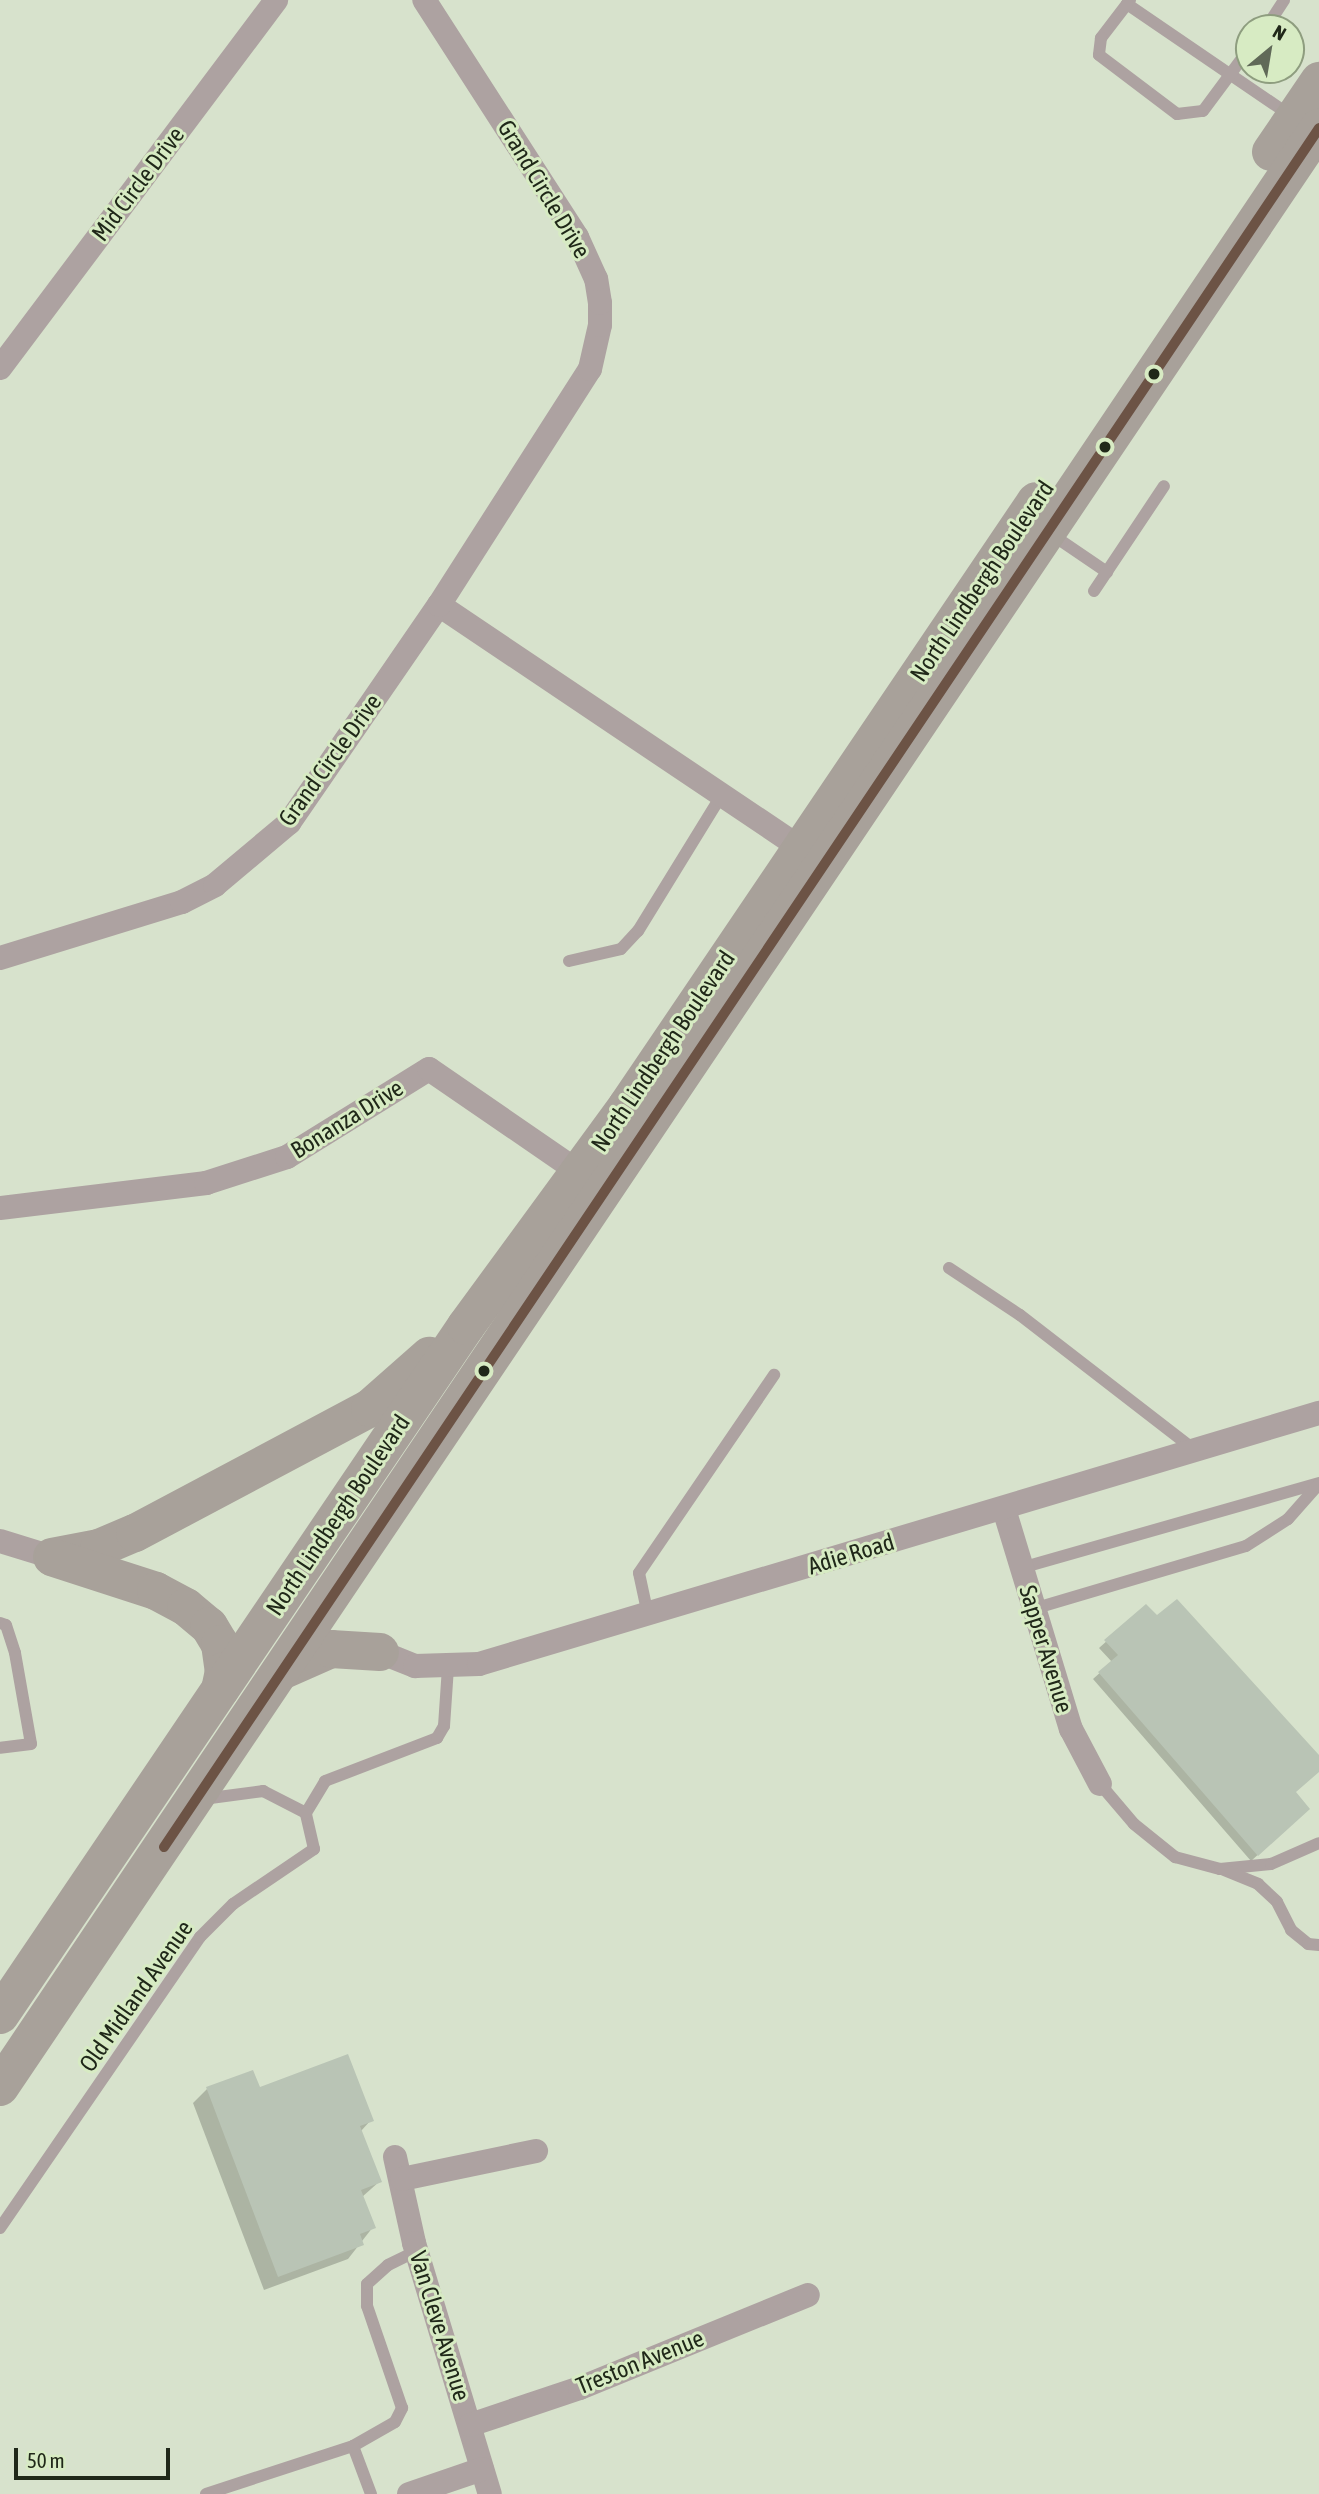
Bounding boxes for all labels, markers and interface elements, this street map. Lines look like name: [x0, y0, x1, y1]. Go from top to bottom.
north arrow: [1235, 14, 1305, 84]
text: N: [1269, 20, 1290, 45]
street label: Grand Circle Drive: [491, 115, 597, 263]
street label: Mid Circle Drive: [86, 121, 190, 247]
unlabelled marker: [1147, 367, 1161, 381]
unlabelled marker: [1098, 440, 1112, 454]
street label: North Lindbergh Boulevard: [904, 475, 1060, 687]
street label: Grand Circle Drive: [273, 688, 387, 832]
street label: North Lindbergh Boulevard: [585, 945, 741, 1157]
street label: Bonanza Drive: [286, 1073, 408, 1165]
unlabelled marker: [477, 1364, 491, 1378]
street label: North Lindbergh Boulevard: [260, 1409, 416, 1621]
street label: Adie Road: [804, 1527, 898, 1581]
street label: Sapper Avenue: [1013, 1582, 1079, 1716]
street label: Old Midland Avenue: [73, 1915, 199, 2077]
street label: Van Cleve Avenue: [404, 2248, 476, 2404]
street label: Treston Avenue: [572, 2323, 708, 2401]
scale bar: [18, 2434, 173, 2478]
text: 50 m: [27, 2448, 65, 2472]

